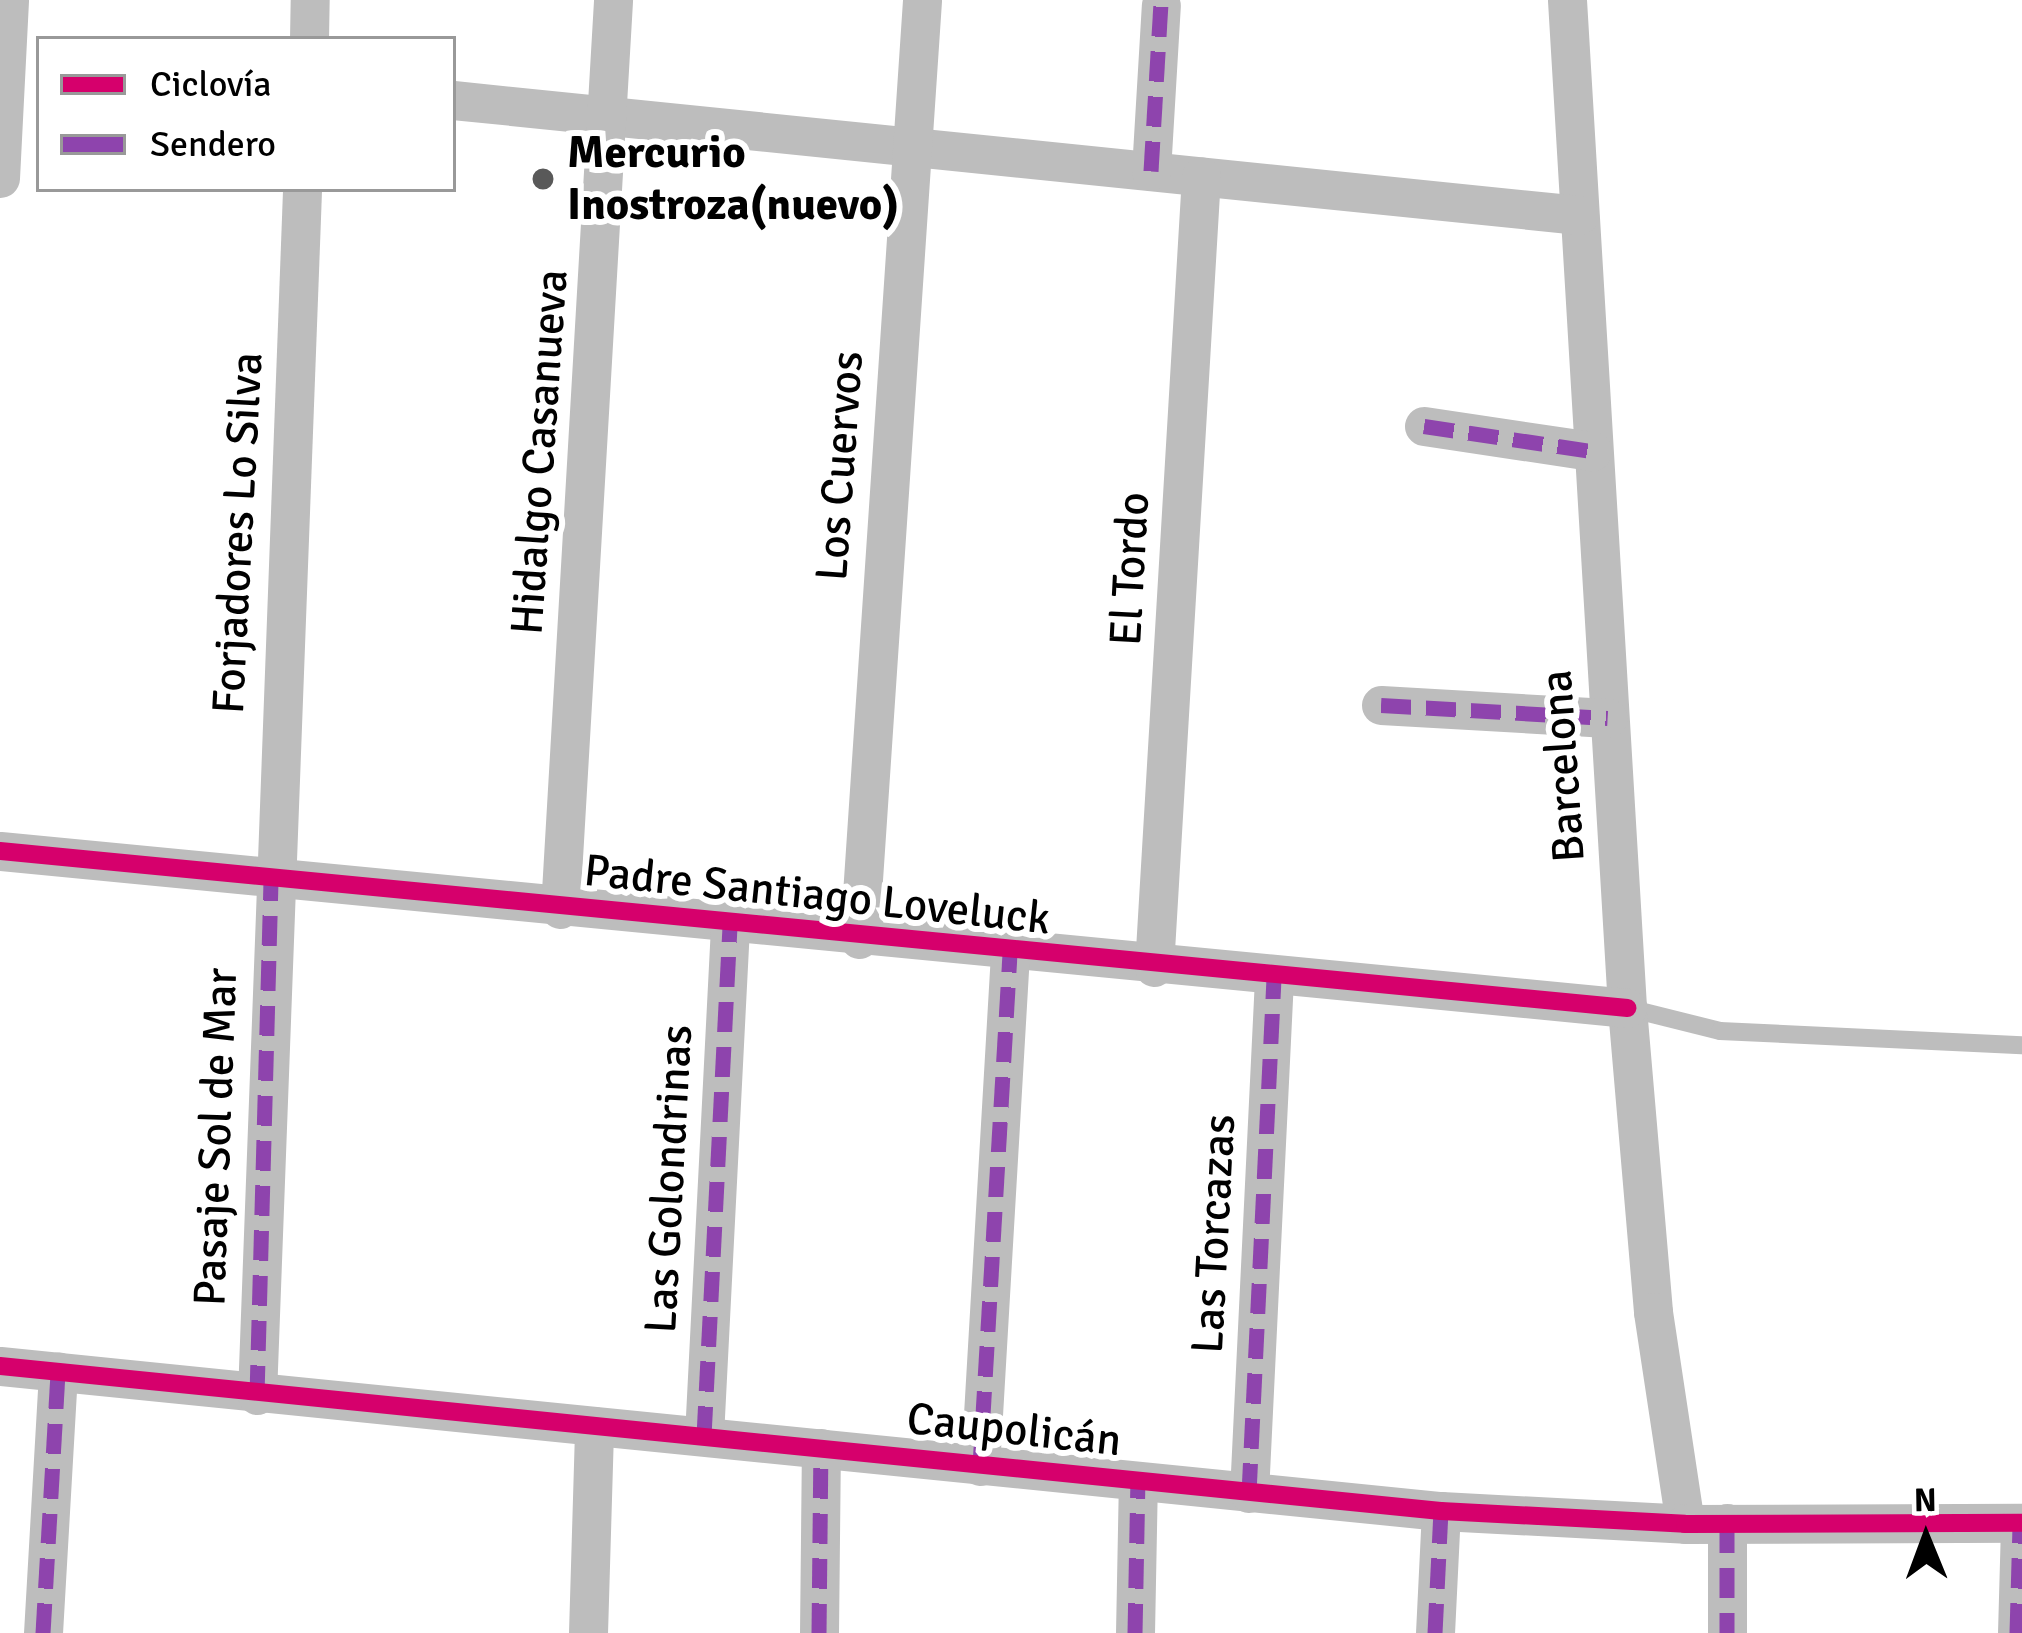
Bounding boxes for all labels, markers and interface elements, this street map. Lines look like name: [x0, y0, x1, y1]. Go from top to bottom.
legend: [36, 36, 456, 192]
text: Ciclovía: [150, 62, 272, 107]
text: Sendero: [150, 122, 276, 167]
place label: Mercurio Inostroza(nuevo): [567, 126, 899, 232]
marker: Mercurio Inostroza(nuevo): [530, 166, 556, 192]
street label: Hidalgo Casanueva: [500, 268, 580, 636]
street label: Los Cuervos: [805, 349, 875, 583]
street label: Forjadores Lo Silva: [202, 351, 274, 715]
street label: El Tordo: [1099, 491, 1161, 647]
street label: Barcelona: [1529, 668, 1597, 864]
street label: Padre Santiago Loveluck: [581, 844, 1053, 946]
street label: Pasaje Sol de Mar: [183, 967, 249, 1307]
street label: Las Golondrinas: [634, 1023, 704, 1335]
street label: Las Torcazas: [1181, 1113, 1247, 1355]
street label: Caupolicán: [904, 1392, 1124, 1468]
north arrow: [1866, 1477, 1986, 1597]
text: N: [1914, 1480, 1937, 1521]

